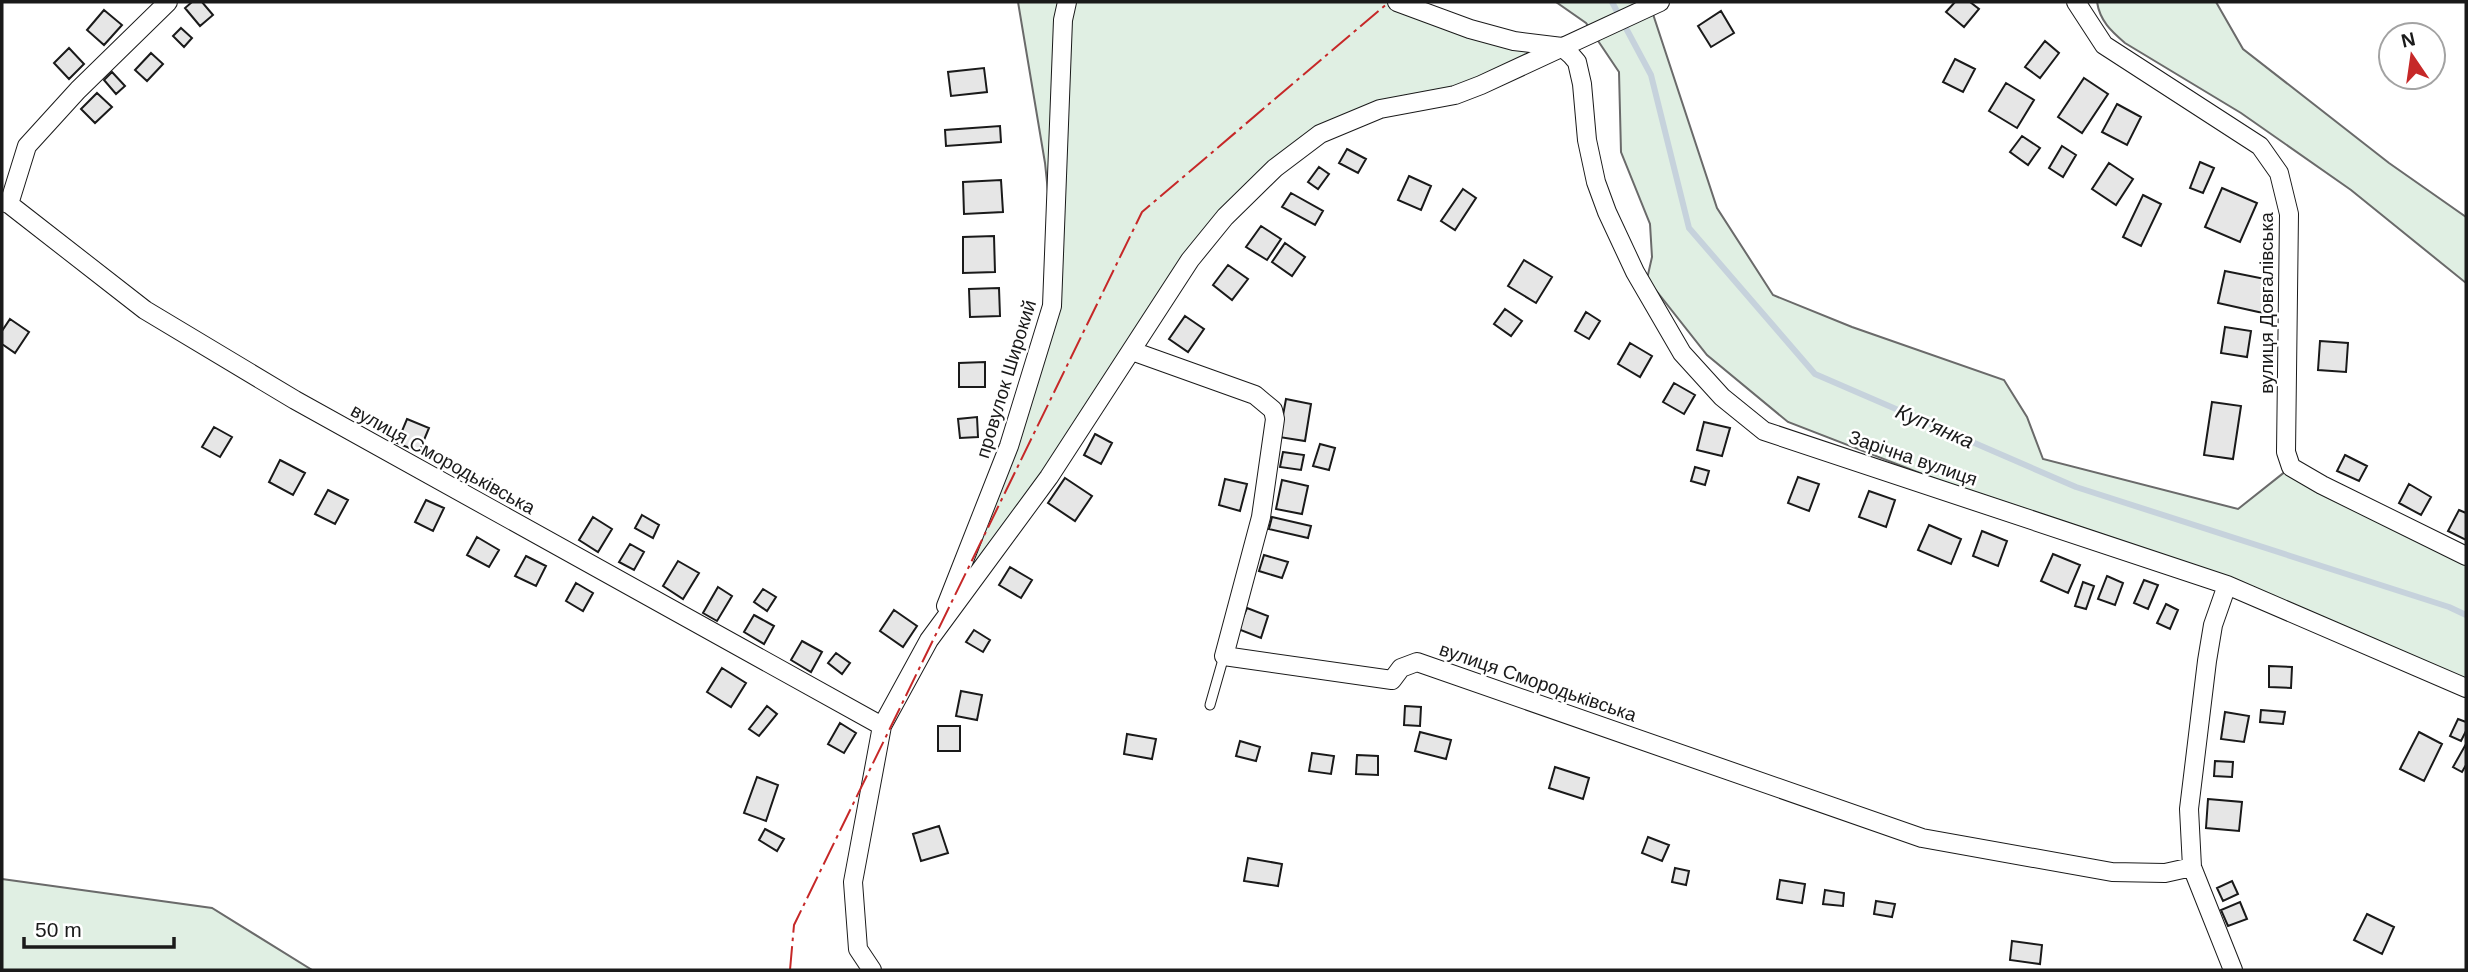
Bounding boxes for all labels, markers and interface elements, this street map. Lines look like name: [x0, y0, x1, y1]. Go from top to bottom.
north arrow: [2377, 21, 2447, 91]
text: N: [2399, 28, 2417, 52]
street label: вулиця Довгалівська: [2256, 212, 2277, 394]
street label: провулок Широкий: [972, 297, 1040, 461]
water label: Куп'янка: [1892, 399, 1978, 453]
street label: вулиця Смородьківська: [347, 400, 539, 519]
street label: Зарічна вулиця: [1846, 426, 1980, 490]
street label: вулиця Смородьківська: [1437, 638, 1640, 726]
scale bar: [24, 906, 175, 950]
text: 50 m: [35, 918, 82, 941]

